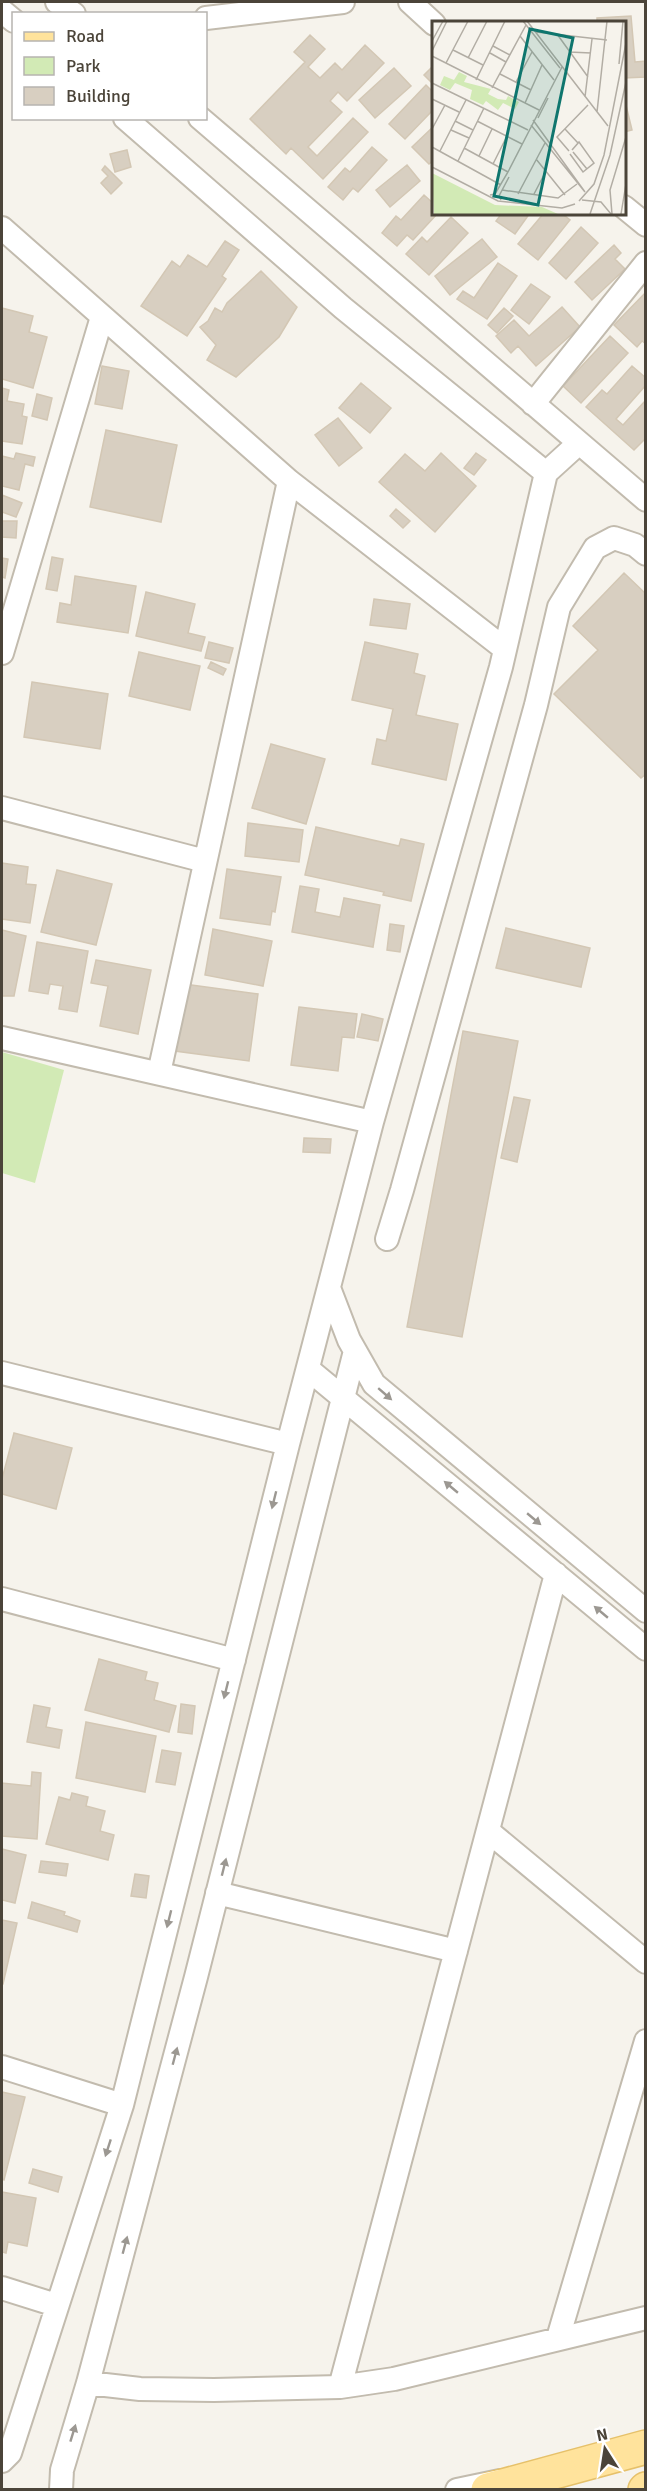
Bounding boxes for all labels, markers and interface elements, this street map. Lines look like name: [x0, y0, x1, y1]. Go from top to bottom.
legend: [12, 12, 207, 120]
inset map: [432, 21, 626, 214]
text: Road: [66, 25, 105, 47]
text: Park: [66, 55, 101, 77]
text: Building: [66, 85, 130, 107]
one-way arrow: [377, 1387, 392, 1400]
one-way arrow: [444, 1481, 459, 1494]
one-way arrow: [268, 1491, 278, 1510]
one-way arrow: [527, 1513, 542, 1525]
one-way arrow: [594, 1606, 609, 1619]
one-way arrow: [221, 1680, 231, 1699]
one-way arrow: [219, 1858, 229, 1877]
one-way arrow: [163, 1910, 173, 1929]
one-way arrow: [171, 2047, 180, 2065]
one-way arrow: [102, 2139, 112, 2157]
one-way arrow: [120, 2236, 130, 2254]
north arrow: [575, 2419, 635, 2479]
one-way arrow: [69, 2424, 78, 2442]
text: N: [595, 2424, 610, 2446]

